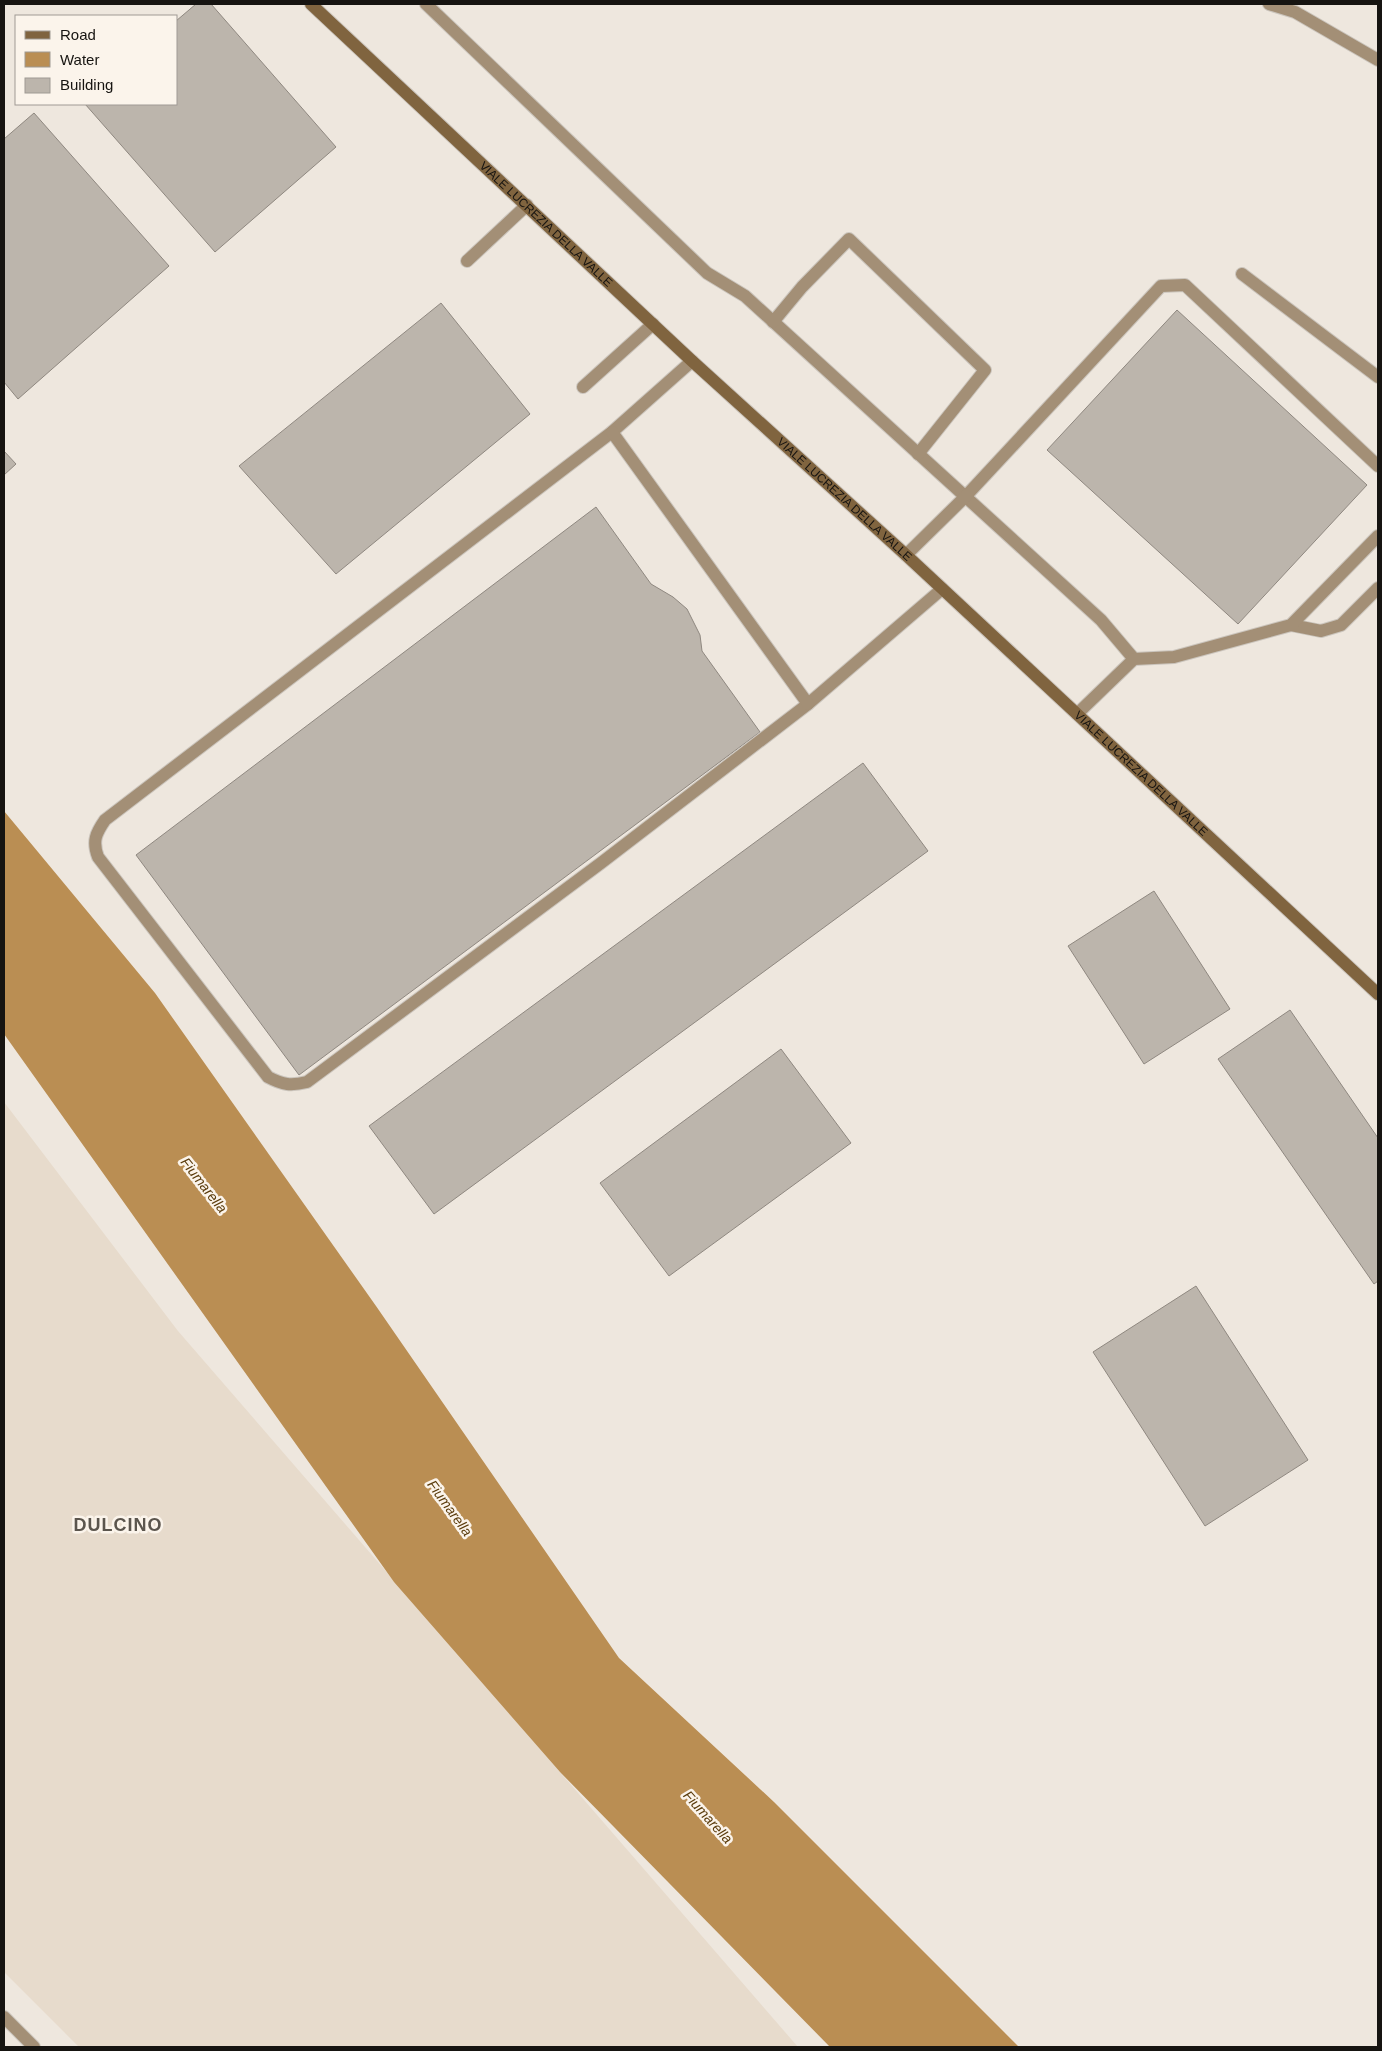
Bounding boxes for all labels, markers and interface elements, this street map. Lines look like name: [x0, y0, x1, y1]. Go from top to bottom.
legend: [15, 15, 178, 105]
text: Road: [60, 26, 96, 43]
text: Water: [60, 51, 99, 68]
text: Building: [60, 76, 113, 93]
street label: VIALE LUCREZIA DELLA VALLE: [477, 159, 615, 290]
street label: VIALE LUCREZIA DELLA VALLE: [774, 435, 915, 564]
street label: VIALE LUCREZIA DELLA VALLE: [1072, 708, 1211, 839]
water label: Fiumarella: [178, 1154, 231, 1216]
water label: Fiumarella: [424, 1477, 476, 1539]
district label: DULCINO: [74, 1515, 163, 1535]
water label: Fiumarella: [680, 1787, 736, 1847]

